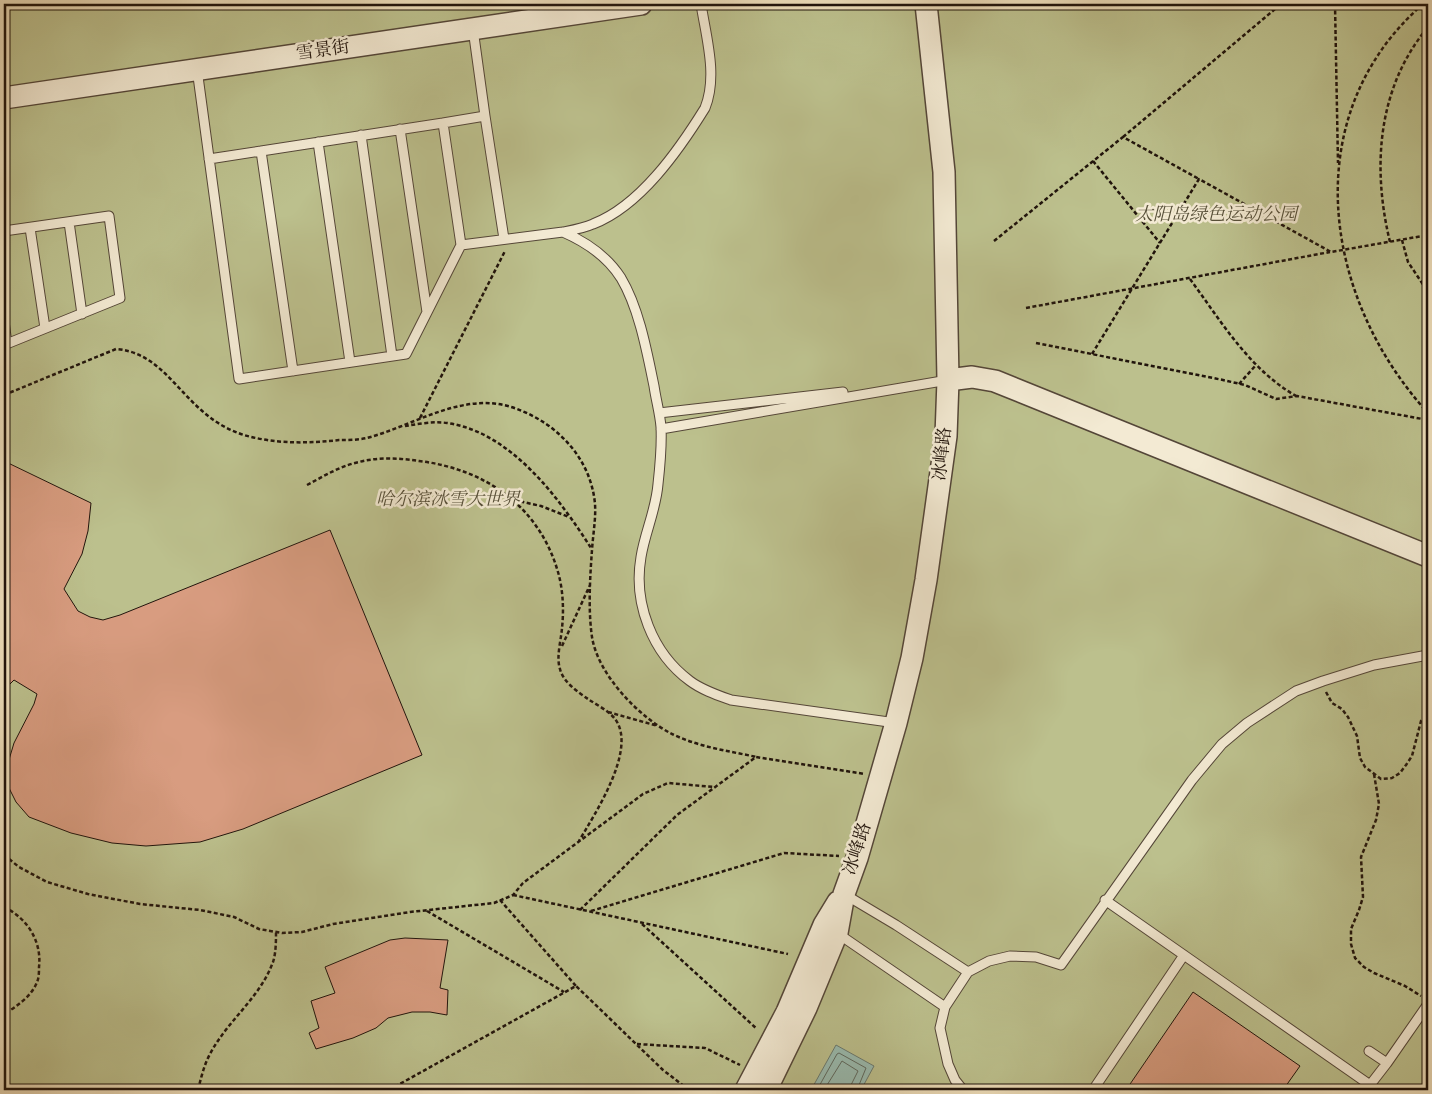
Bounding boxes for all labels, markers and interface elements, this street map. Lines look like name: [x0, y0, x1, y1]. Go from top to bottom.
street label: 雪景街: [295, 35, 351, 67]
park label: 太阳岛绿色运动公园: [1135, 203, 1300, 228]
street label: 冰峰路: [928, 426, 958, 482]
park label: 哈尔滨冰雪大世界: [376, 488, 521, 513]
street label: 冰峰路: [838, 819, 878, 879]

